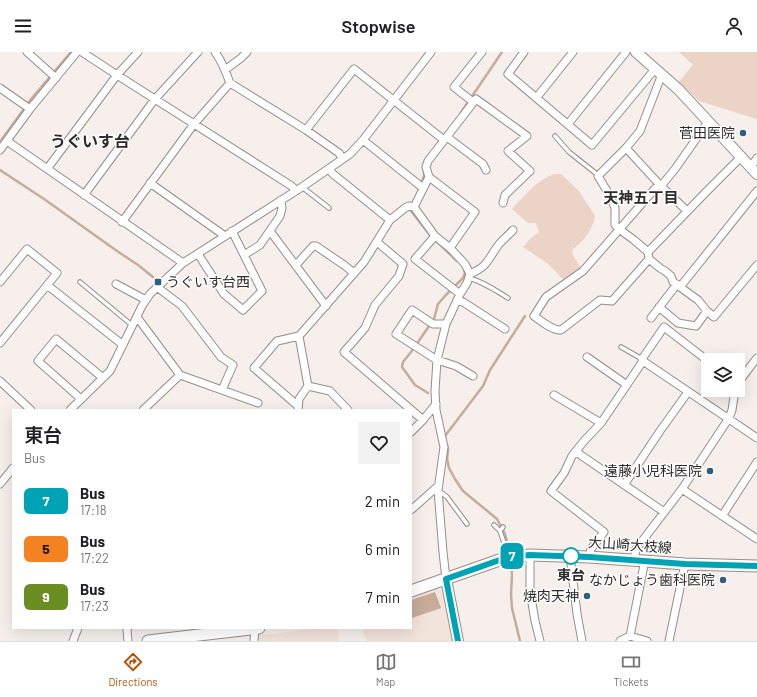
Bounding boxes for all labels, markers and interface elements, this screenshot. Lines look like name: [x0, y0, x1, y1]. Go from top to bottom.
icon: menu: [12, 15, 34, 37]
text: Stopwise: [342, 15, 415, 37]
icon: person: [723, 15, 745, 37]
place label: 菅田医院: [679, 124, 735, 141]
marker: 菅田医院: [738, 128, 748, 138]
district label: うぐいす台: [50, 131, 130, 150]
district label: 天神五丁目: [603, 188, 679, 206]
place label: うぐいす台西: [166, 273, 250, 290]
marker: うぐいす台西: [153, 277, 163, 287]
map controls: [701, 353, 745, 397]
button: layers: [701, 353, 745, 397]
button: heart: [358, 422, 400, 464]
text: 東台: [24, 423, 62, 446]
text: Bus: [24, 450, 45, 466]
place label: 遠藤小児科医院: [604, 462, 702, 479]
marker: 遠藤小児科医院: [705, 466, 715, 476]
text: Bus: [80, 484, 105, 502]
text: 7: [43, 492, 49, 509]
text: 2 min: [365, 492, 400, 510]
text: 17:18: [80, 502, 106, 518]
text: Bus: [80, 532, 105, 550]
street label: 大山崎大枝線: [588, 533, 673, 556]
text: 5: [42, 540, 50, 557]
text: 6 min: [365, 540, 400, 558]
line badge: 7: [499, 543, 525, 569]
text: 7: [509, 547, 515, 564]
marker: 東台: [562, 547, 580, 565]
text: 17:22: [80, 550, 109, 566]
place label: 東台: [557, 566, 585, 583]
place label: なかじょう歯科医院: [589, 571, 715, 588]
marker: なかじょう歯科医院: [718, 575, 728, 585]
text: Bus: [80, 580, 105, 598]
place label: 焼肉天神: [523, 587, 579, 604]
text: 9: [42, 588, 50, 605]
text: 7 min: [366, 588, 400, 606]
marker: 焼肉天神: [582, 591, 592, 601]
text: 17:23: [80, 598, 109, 614]
tab: Directions: [108, 651, 158, 688]
tab: Map: [375, 651, 397, 688]
tab: Tickets: [614, 651, 649, 688]

